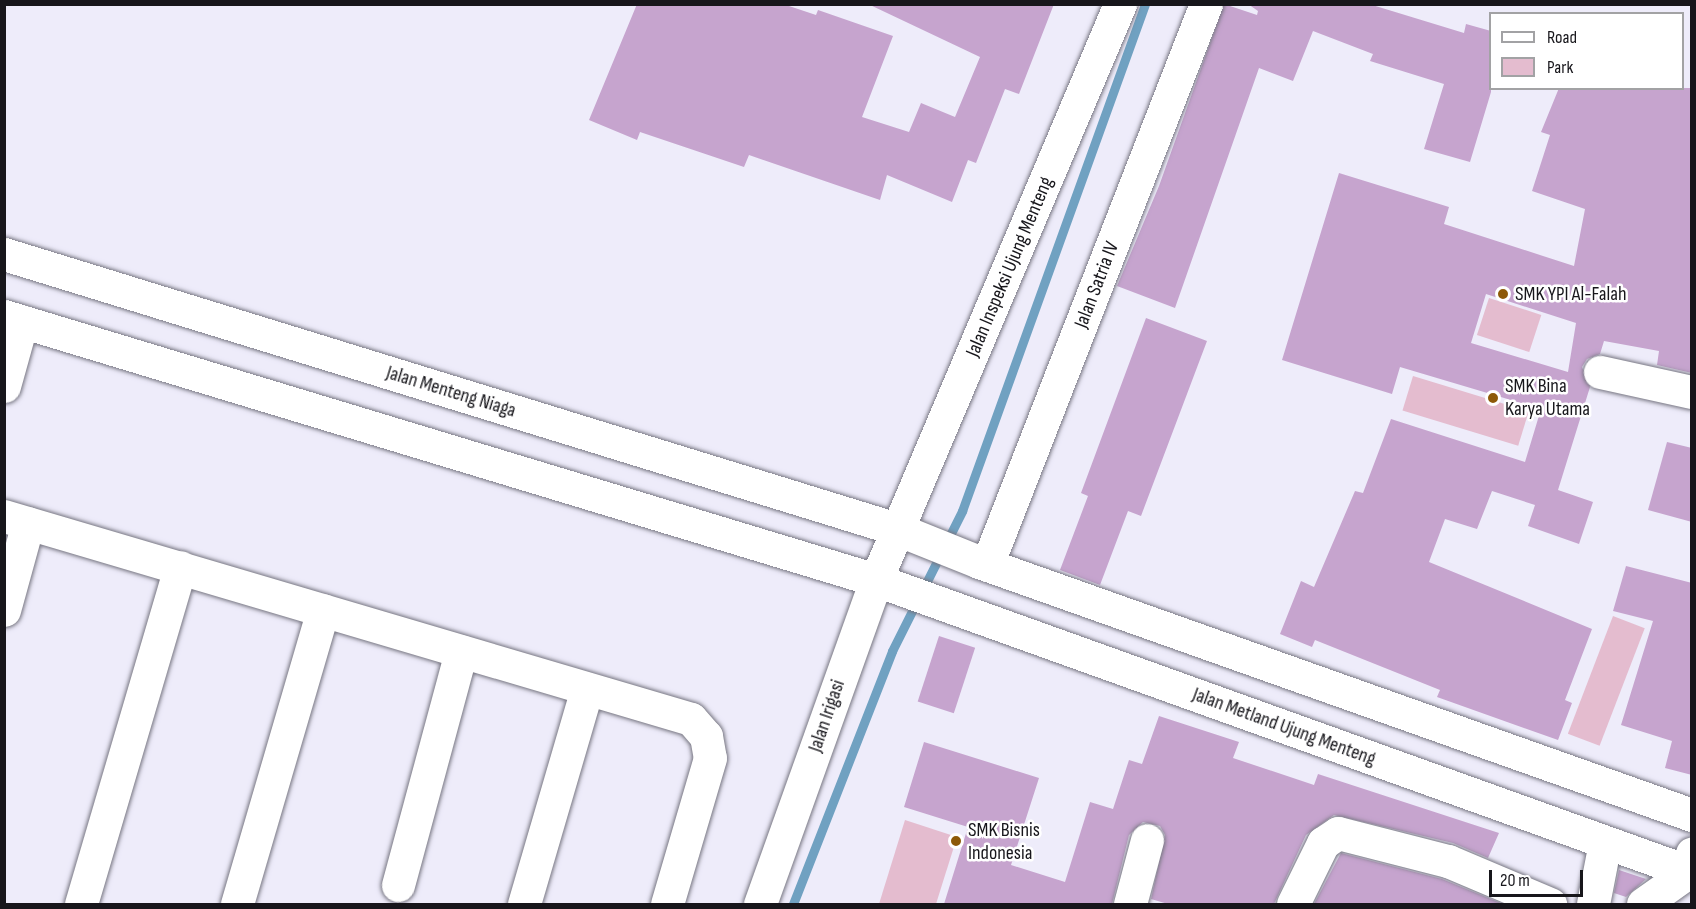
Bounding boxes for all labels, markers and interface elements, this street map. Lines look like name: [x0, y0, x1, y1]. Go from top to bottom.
legend: [1489, 12, 1684, 90]
text: Road: [1547, 27, 1577, 48]
text: Park: [1547, 57, 1573, 78]
street label: Jalan Inspeksi Ujung Menteng: [961, 173, 1059, 361]
street label: Jalan Satria IV: [1070, 238, 1124, 332]
place label: SMK YPI Al-Falah: [1515, 282, 1627, 306]
marker: SMK YPI Al-Falah: [1496, 287, 1510, 301]
street label: Jalan Menteng Niaga: [383, 361, 519, 423]
place label: SMK Bina Karya Utama: [1505, 374, 1590, 421]
marker: SMK Bina Karya Utama: [1486, 391, 1500, 405]
street label: Jalan Irigasi: [803, 677, 851, 755]
street label: Jalan Metland Ujung Menteng: [1189, 683, 1379, 771]
place label: SMK Bisnis Indonesia: [968, 818, 1040, 865]
marker: SMK Bisnis Indonesia: [949, 834, 963, 848]
scale bar: [1492, 858, 1586, 896]
text: 20 m: [1500, 870, 1530, 891]

